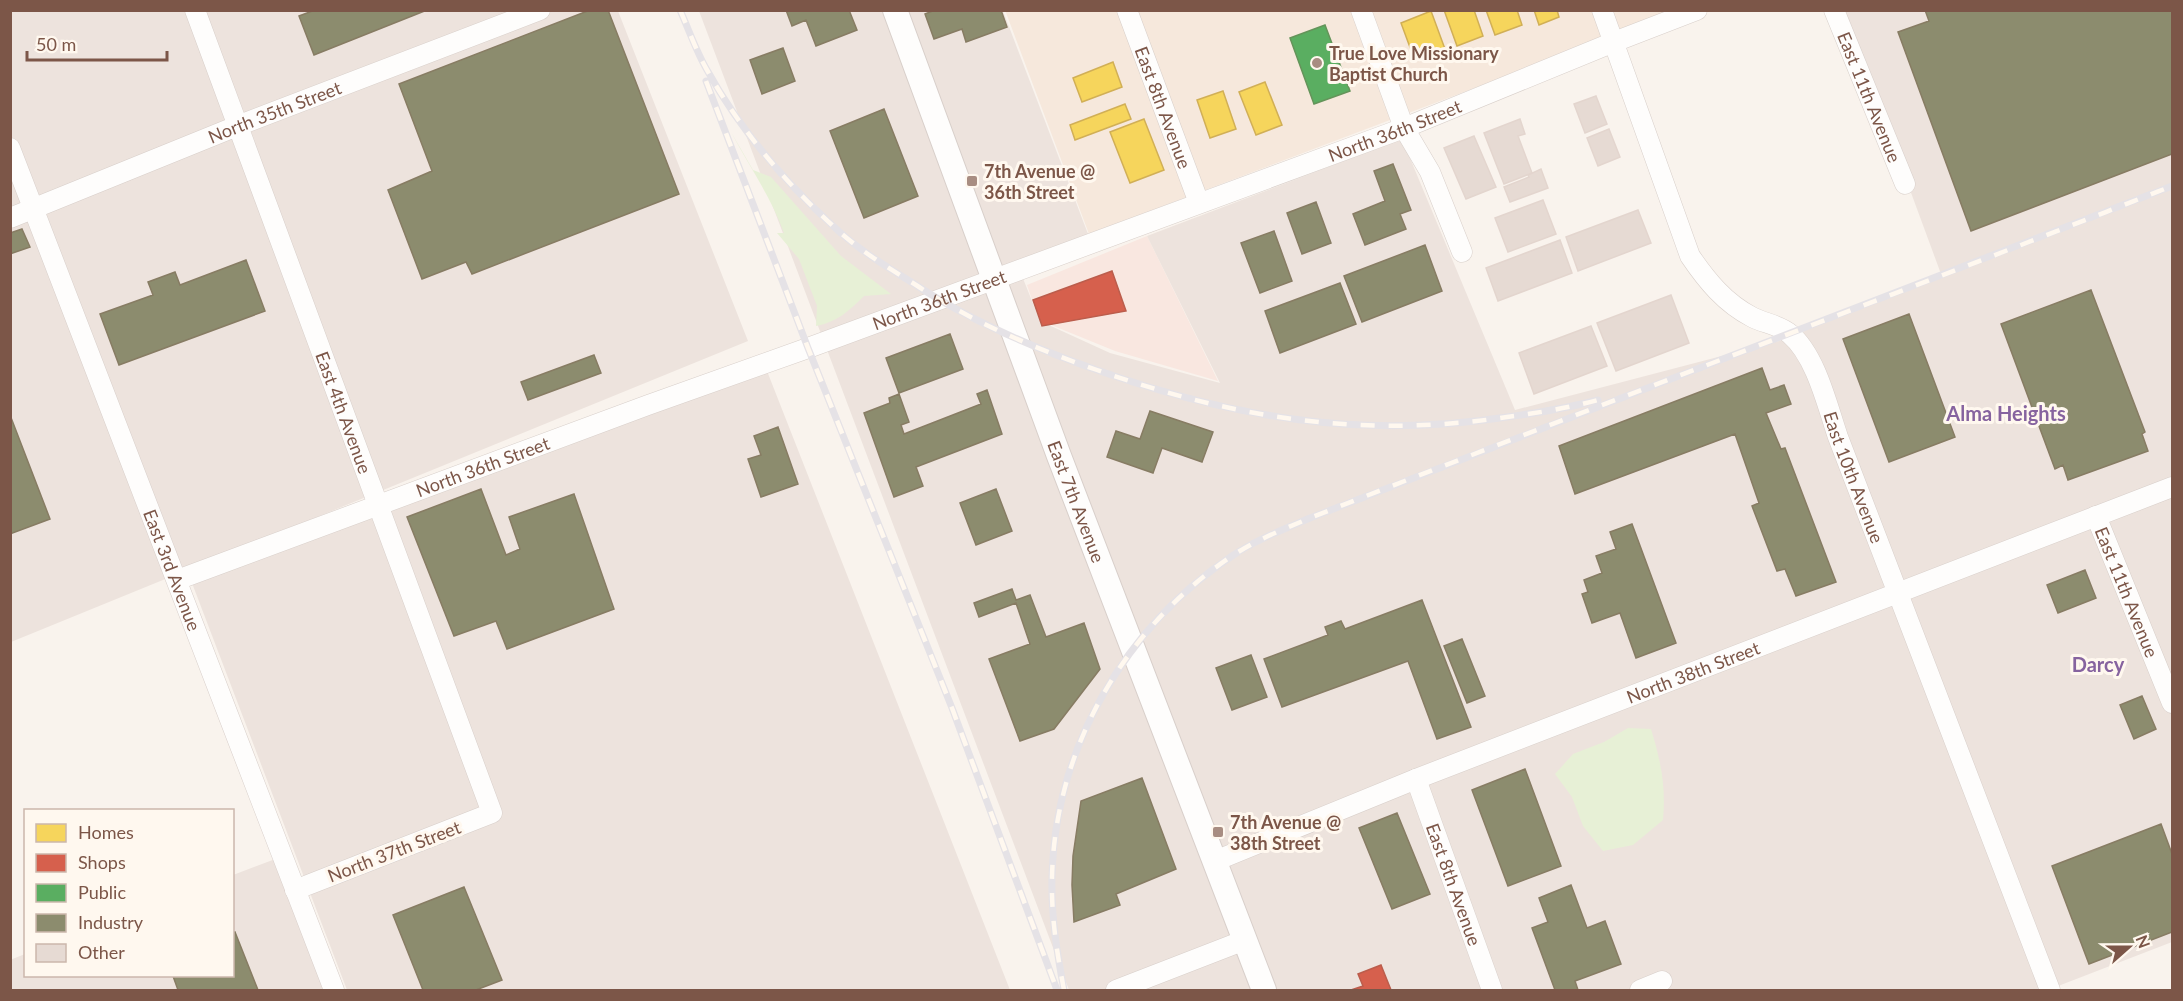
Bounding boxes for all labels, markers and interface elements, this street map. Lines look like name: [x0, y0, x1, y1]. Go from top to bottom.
scale bar: [27, 24, 166, 62]
street label: East 11th Avenue: [1833, 28, 1906, 166]
text: 50 m: [36, 33, 76, 55]
place label: True Love Missionary Baptist Church: [1329, 42, 1499, 85]
street label: East 8th Avenue: [1131, 43, 1196, 172]
marker: True Love Missionary Baptist Church: [1310, 56, 1324, 70]
street label: North 35th Street: [205, 76, 345, 148]
street label: North 36th Street: [1325, 95, 1465, 166]
place label: 7th Avenue @ 36th Street: [984, 160, 1095, 203]
marker: 7th Avenue @ 36th Street: [965, 174, 979, 188]
street label: North 36th Street: [869, 265, 1009, 334]
street label: East 4th Avenue: [311, 348, 376, 477]
district label: Alma Heights: [1945, 401, 2066, 425]
street label: East 10th Avenue: [1819, 409, 1889, 546]
street label: North 36th Street: [413, 431, 553, 501]
street label: East 7th Avenue: [1043, 438, 1110, 566]
street label: East 3rd Avenue: [139, 506, 206, 634]
street label: East 11th Avenue: [2090, 523, 2163, 661]
street label: North 38th Street: [1623, 636, 1763, 708]
district label: Darcy: [2072, 652, 2125, 676]
legend: [24, 809, 234, 977]
place label: 7th Avenue @ 38th Street: [1230, 811, 1341, 854]
street label: North 37th Street: [324, 815, 464, 886]
street label: East 8th Avenue: [1422, 820, 1486, 949]
text: Homes: [78, 821, 134, 843]
marker: 7th Avenue @ 38th Street: [1211, 825, 1225, 839]
text: Shops: [78, 851, 126, 873]
text: Public: [78, 881, 126, 903]
text: Industry: [78, 911, 144, 933]
north arrow: [2099, 917, 2159, 977]
text: N: [2132, 932, 2155, 951]
text: Other: [78, 941, 125, 963]

